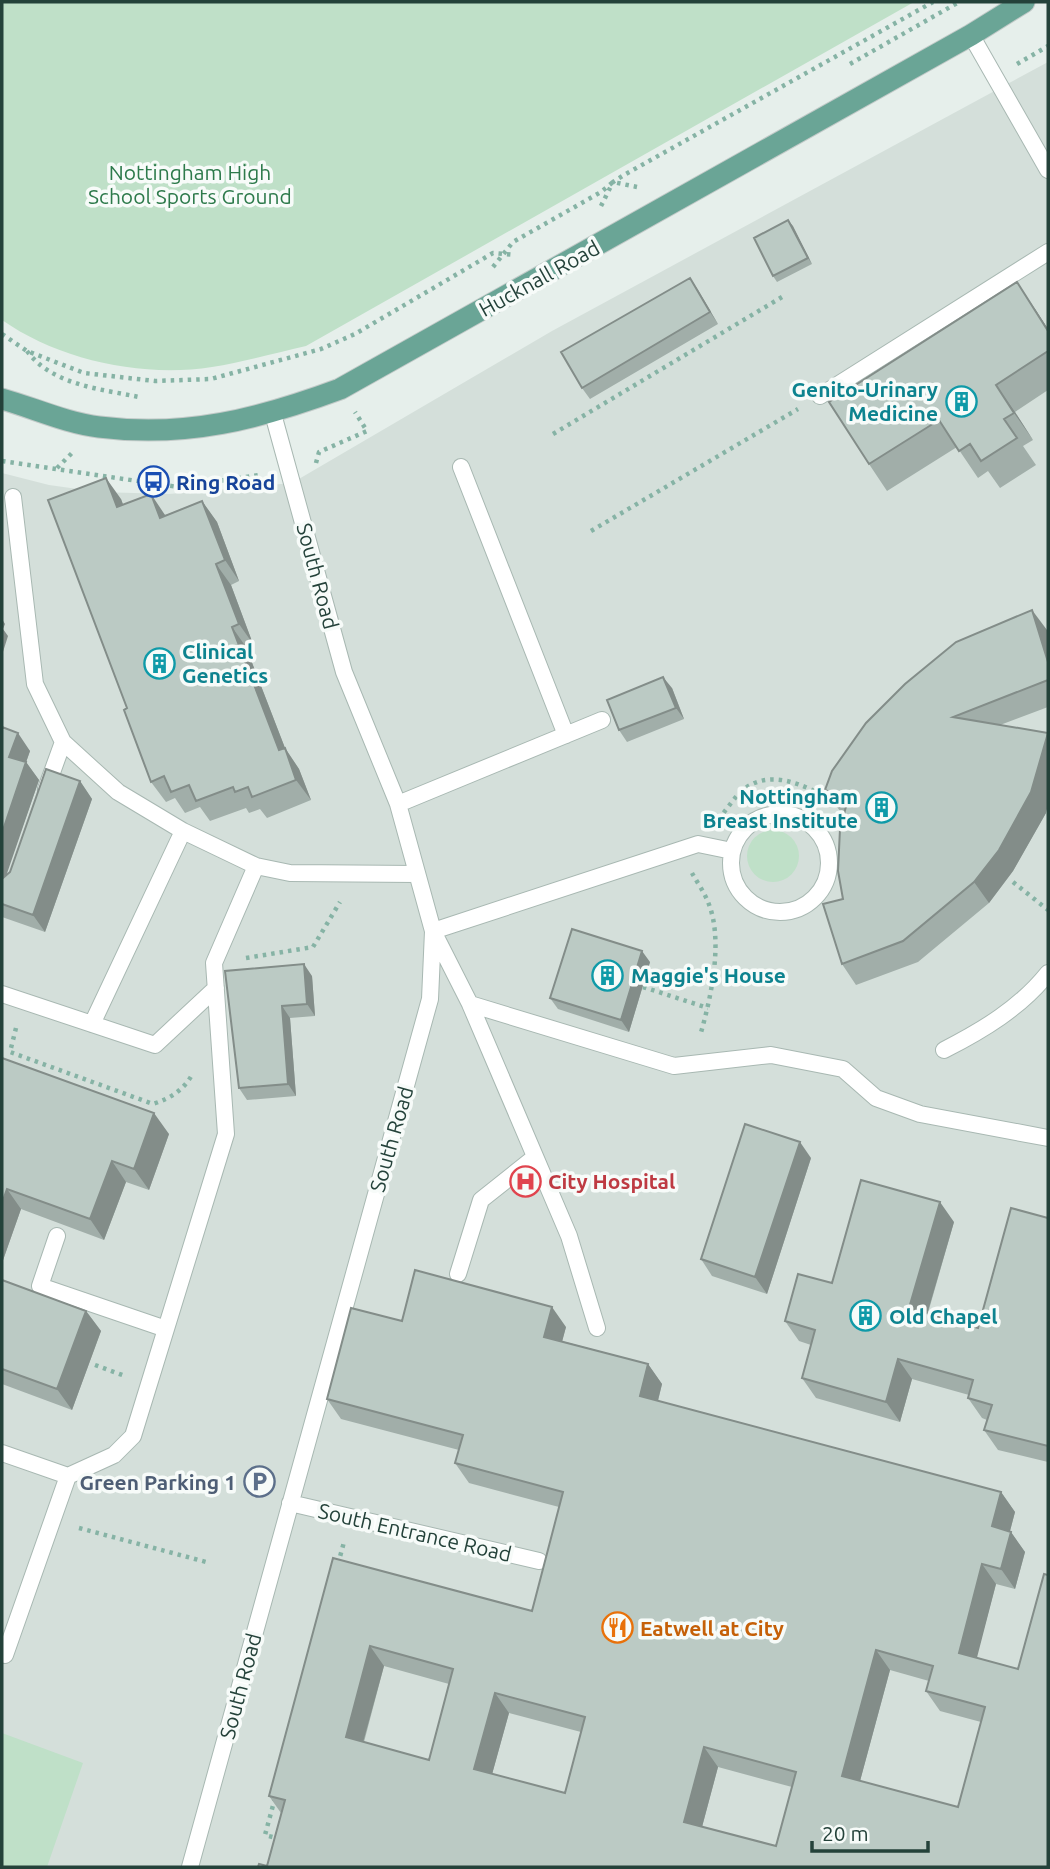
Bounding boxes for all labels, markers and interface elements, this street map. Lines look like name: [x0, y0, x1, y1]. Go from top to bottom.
park label: Nottingham High School Sports Ground: [88, 160, 292, 208]
street label: Hucknall Road: [475, 235, 603, 321]
place label: Genito-Urinary Medicine: [792, 377, 938, 425]
building icon: Genito-Urinary Medicine: [944, 384, 978, 418]
bus stop icon: Ring Road: [136, 465, 170, 499]
place label: Ring Road: [176, 470, 275, 494]
street label: South Road: [292, 520, 344, 632]
place label: Clinical Genetics: [182, 639, 268, 687]
building icon: Clinical Genetics: [142, 646, 176, 680]
place label: Nottingham Breast Institute: [703, 784, 858, 832]
building icon: Nottingham Breast Institute: [864, 791, 898, 825]
building icon: Maggie's House: [591, 958, 625, 992]
place label: Maggie's House: [631, 963, 786, 987]
street label: South Road: [364, 1083, 418, 1195]
hospital icon: City Hospital: [508, 1164, 542, 1198]
place label: City Hospital: [548, 1169, 675, 1193]
building icon: Old Chapel: [849, 1299, 883, 1333]
place label: Old Chapel: [889, 1304, 998, 1328]
parking icon: Green Parking 1: [242, 1465, 276, 1499]
place label: Green Parking 1: [79, 1470, 236, 1494]
street label: South Entrance Road: [316, 1498, 514, 1566]
restaurant icon: Eatwell at City: [600, 1611, 634, 1645]
place label: Eatwell at City: [640, 1616, 784, 1640]
street label: South Road: [214, 1630, 266, 1742]
scale bar: [812, 1810, 928, 1854]
text: 20 m: [822, 1821, 869, 1845]

